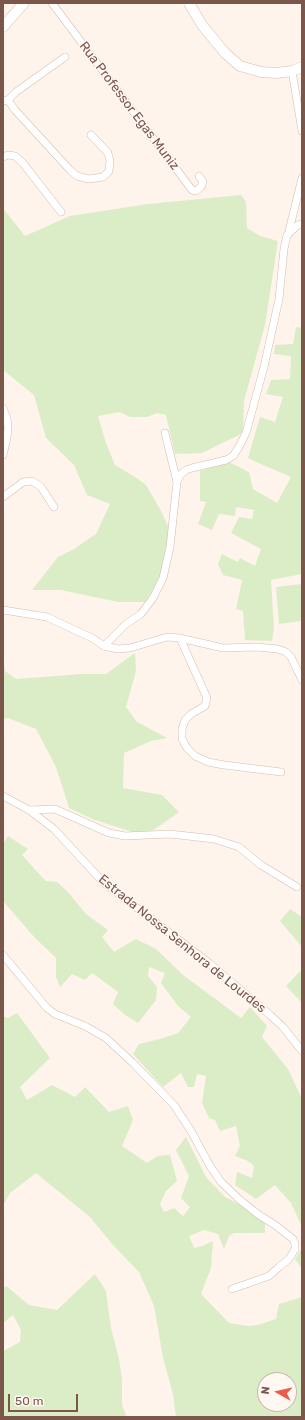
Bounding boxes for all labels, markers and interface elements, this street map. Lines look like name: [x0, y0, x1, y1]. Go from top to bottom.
street label: Rua Professor Egas Muniz: [76, 39, 182, 173]
street label: Estrada Nossa Senhora de Lourdes: [95, 872, 269, 1016]
north arrow: [257, 1372, 297, 1412]
scale bar: [10, 1386, 80, 1412]
text: N: [259, 1386, 273, 1395]
text: 50 m: [15, 1394, 43, 1408]

